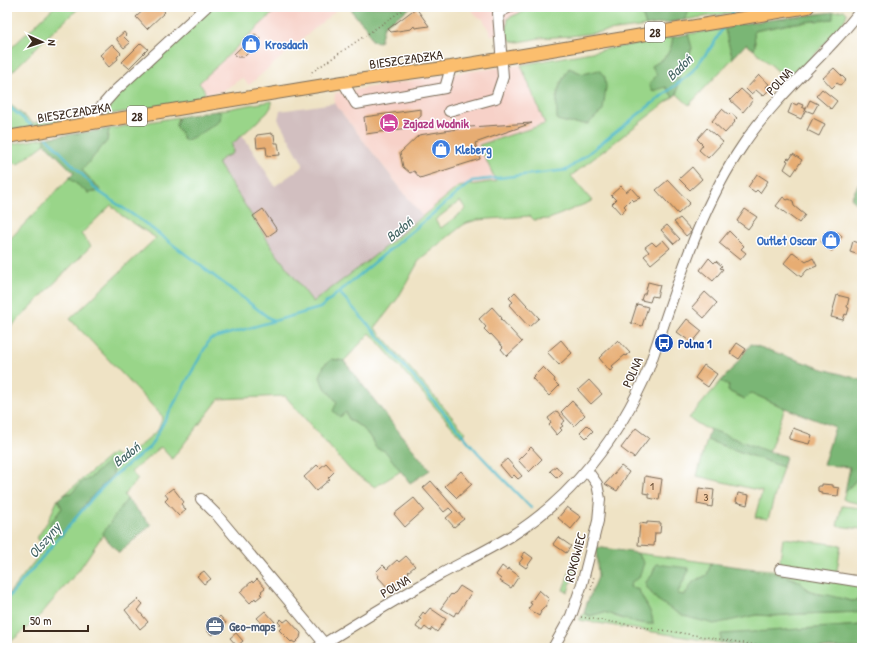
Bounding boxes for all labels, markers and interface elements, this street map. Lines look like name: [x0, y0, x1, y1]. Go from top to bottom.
north arrow: [22, 22, 62, 62]
road number: 28: [645, 22, 665, 42]
shop icon: Krosdach: [240, 33, 262, 55]
place label: Krosdach: [265, 35, 308, 53]
text: N: [45, 39, 59, 46]
street label: BIESZCZADZKA: [368, 45, 444, 73]
water label: Badoń: [662, 49, 698, 84]
street label: POLNA: [762, 63, 797, 99]
street label: BIESZCZADZKA: [36, 97, 113, 127]
road number: 28: [127, 106, 147, 126]
hotel icon: Zajazd Wodnik: [378, 112, 400, 134]
place label: Zajazd Wodnik: [403, 114, 470, 132]
shop icon: Kleberg: [430, 138, 452, 160]
place label: Kleberg: [455, 140, 492, 159]
water label: Badoń: [381, 211, 418, 246]
shop icon: Outlet Oscar: [820, 229, 842, 251]
place label: Outlet Oscar: [757, 231, 818, 249]
bus stop icon: Polna 1: [653, 332, 675, 354]
place label: Polna 1: [678, 334, 712, 352]
street label: POLNA: [617, 353, 647, 390]
water label: Badoń: [108, 436, 145, 471]
house number: 1: [650, 479, 654, 493]
house number: 3: [704, 490, 709, 504]
water label: Olszyny: [24, 517, 67, 562]
street label: ROKOWIEC: [560, 530, 590, 584]
street label: POLNA: [377, 570, 414, 602]
scale bar: [24, 607, 88, 633]
text: 50 m: [30, 612, 51, 629]
office icon: Geo-maps: [204, 615, 226, 637]
place label: Geo-maps: [229, 617, 275, 636]

